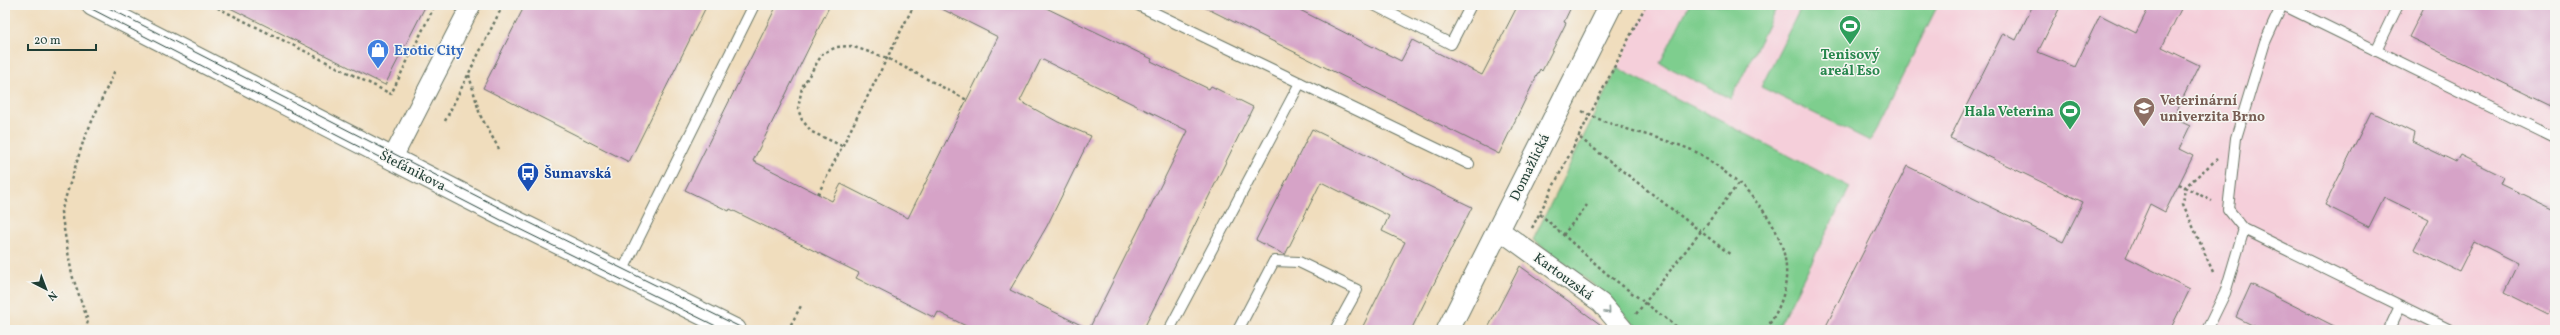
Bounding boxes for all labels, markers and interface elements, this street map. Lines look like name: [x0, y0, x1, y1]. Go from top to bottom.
sports icon: Tenisový areál Eso: [1837, 13, 1863, 46]
scale bar: [28, 26, 96, 52]
text: 20 m: [34, 33, 61, 49]
shop icon: Erotic City: [365, 37, 391, 70]
place label: Erotic City: [394, 42, 464, 61]
place label: Tenisový areál Eso: [1820, 46, 1880, 81]
place label: Veterinární univerzita Brno: [2160, 92, 2265, 127]
school or university icon: Veterinární univerzita Brno: [2131, 95, 2157, 128]
sports icon: Hala Veterina: [2057, 98, 2083, 131]
place label: Hala Veterina: [1964, 103, 2054, 122]
street label: Domažlická: [1506, 131, 1555, 205]
street label: Štefánikova: [376, 146, 449, 196]
bus stop icon: Šumavská: [515, 160, 541, 193]
place label: Šumavská: [544, 164, 612, 184]
street label: Kartouzská: [1529, 249, 1597, 306]
north arrow: [26, 269, 66, 309]
text: N: [44, 287, 60, 304]
one-way arrow: [1603, 306, 1610, 314]

